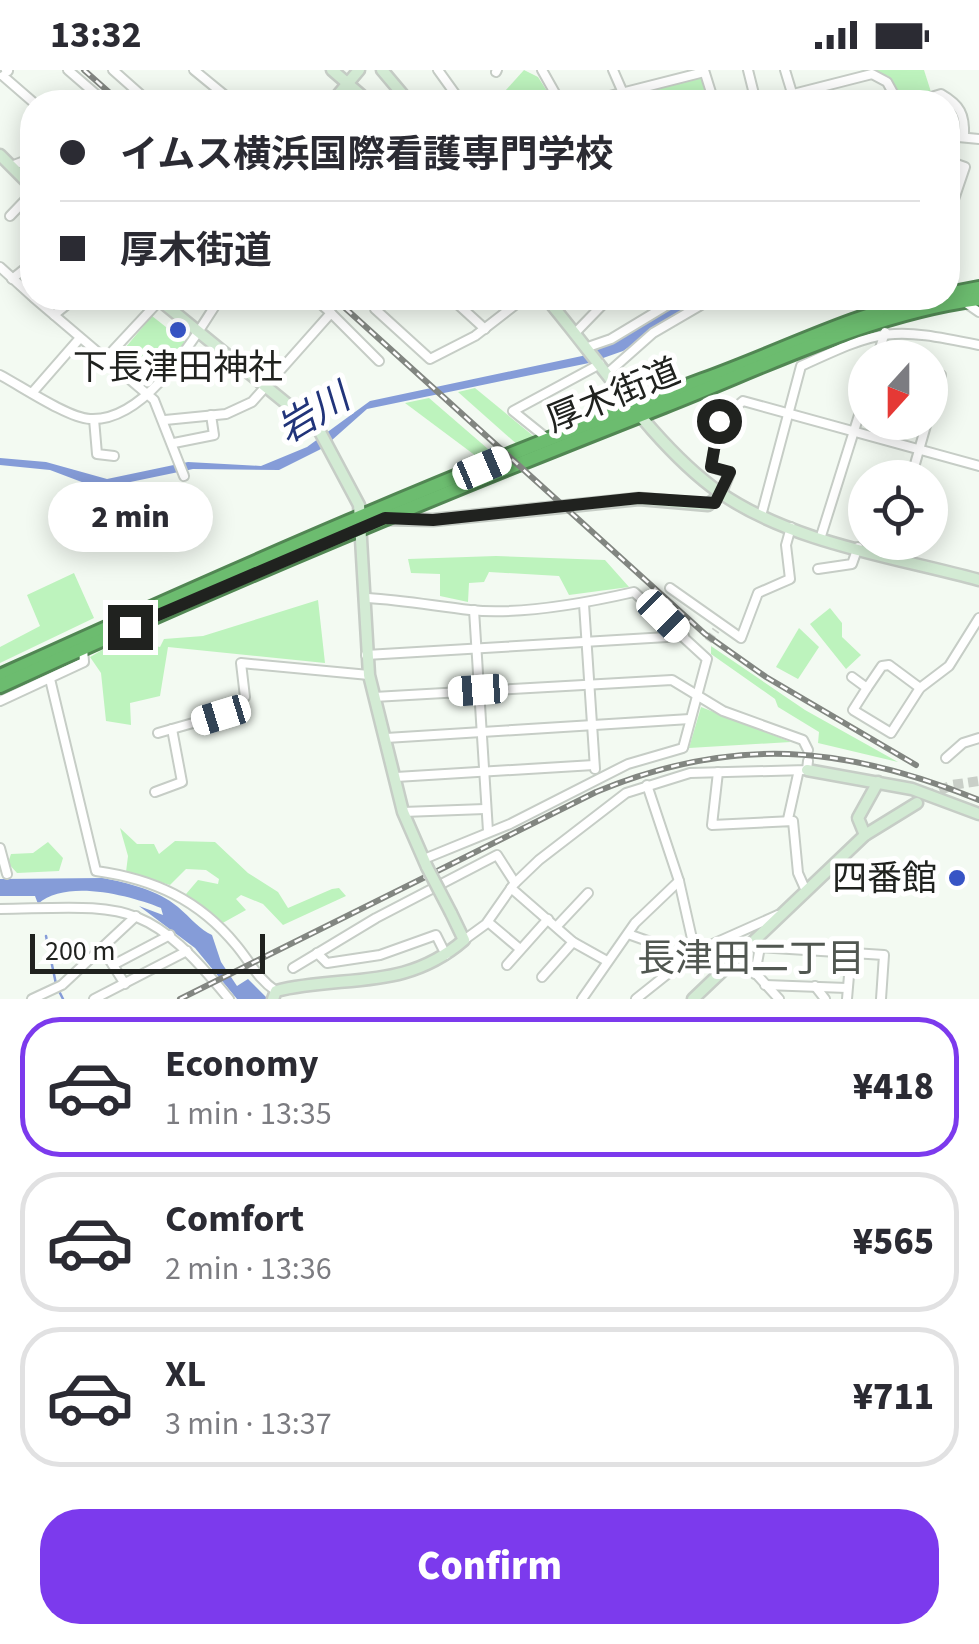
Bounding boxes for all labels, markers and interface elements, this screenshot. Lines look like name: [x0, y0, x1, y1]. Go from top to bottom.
text: 13:32: [50, 8, 142, 62]
text: イムス横浜国際看護専門学校: [120, 128, 613, 182]
text: 厚木街道: [120, 224, 272, 278]
marker: 下長津田神社: [167, 319, 189, 341]
north arrow: [848, 340, 948, 440]
map controls: [848, 340, 948, 560]
place label: 下長津田神社: [73, 343, 283, 393]
street label: 厚木街道: [539, 347, 688, 445]
water label: 岩川: [267, 369, 363, 457]
route start: [697, 399, 742, 444]
car: [449, 442, 515, 494]
button: locate: [848, 460, 948, 560]
callout: 2 min: [48, 482, 212, 552]
text: 2 min: [91, 494, 170, 540]
car: [631, 584, 695, 648]
route end: [108, 605, 153, 650]
car: [447, 673, 509, 707]
car: [188, 692, 254, 738]
place label: 四番館: [832, 854, 937, 904]
marker: 四番館: [946, 867, 968, 889]
scale bar: [30, 929, 265, 974]
text: 200 m: [45, 931, 116, 971]
district label: 長津田二丁目: [637, 932, 865, 986]
text: Economy: [165, 1037, 318, 1091]
icon: car: [45, 1042, 135, 1132]
text: ¥418: [853, 1060, 934, 1114]
text: 1 min · 13:35: [165, 1091, 332, 1137]
text: Comfort: [165, 1192, 304, 1246]
icon: car: [45, 1197, 135, 1287]
text: ¥565: [853, 1215, 934, 1269]
text: 2 min · 13:36: [165, 1246, 332, 1292]
text: XL: [165, 1347, 206, 1401]
icon: car: [45, 1352, 135, 1442]
text: ¥711: [853, 1370, 934, 1424]
text: 3 min · 13:37: [165, 1401, 332, 1447]
button: Confirm: [40, 1509, 939, 1624]

